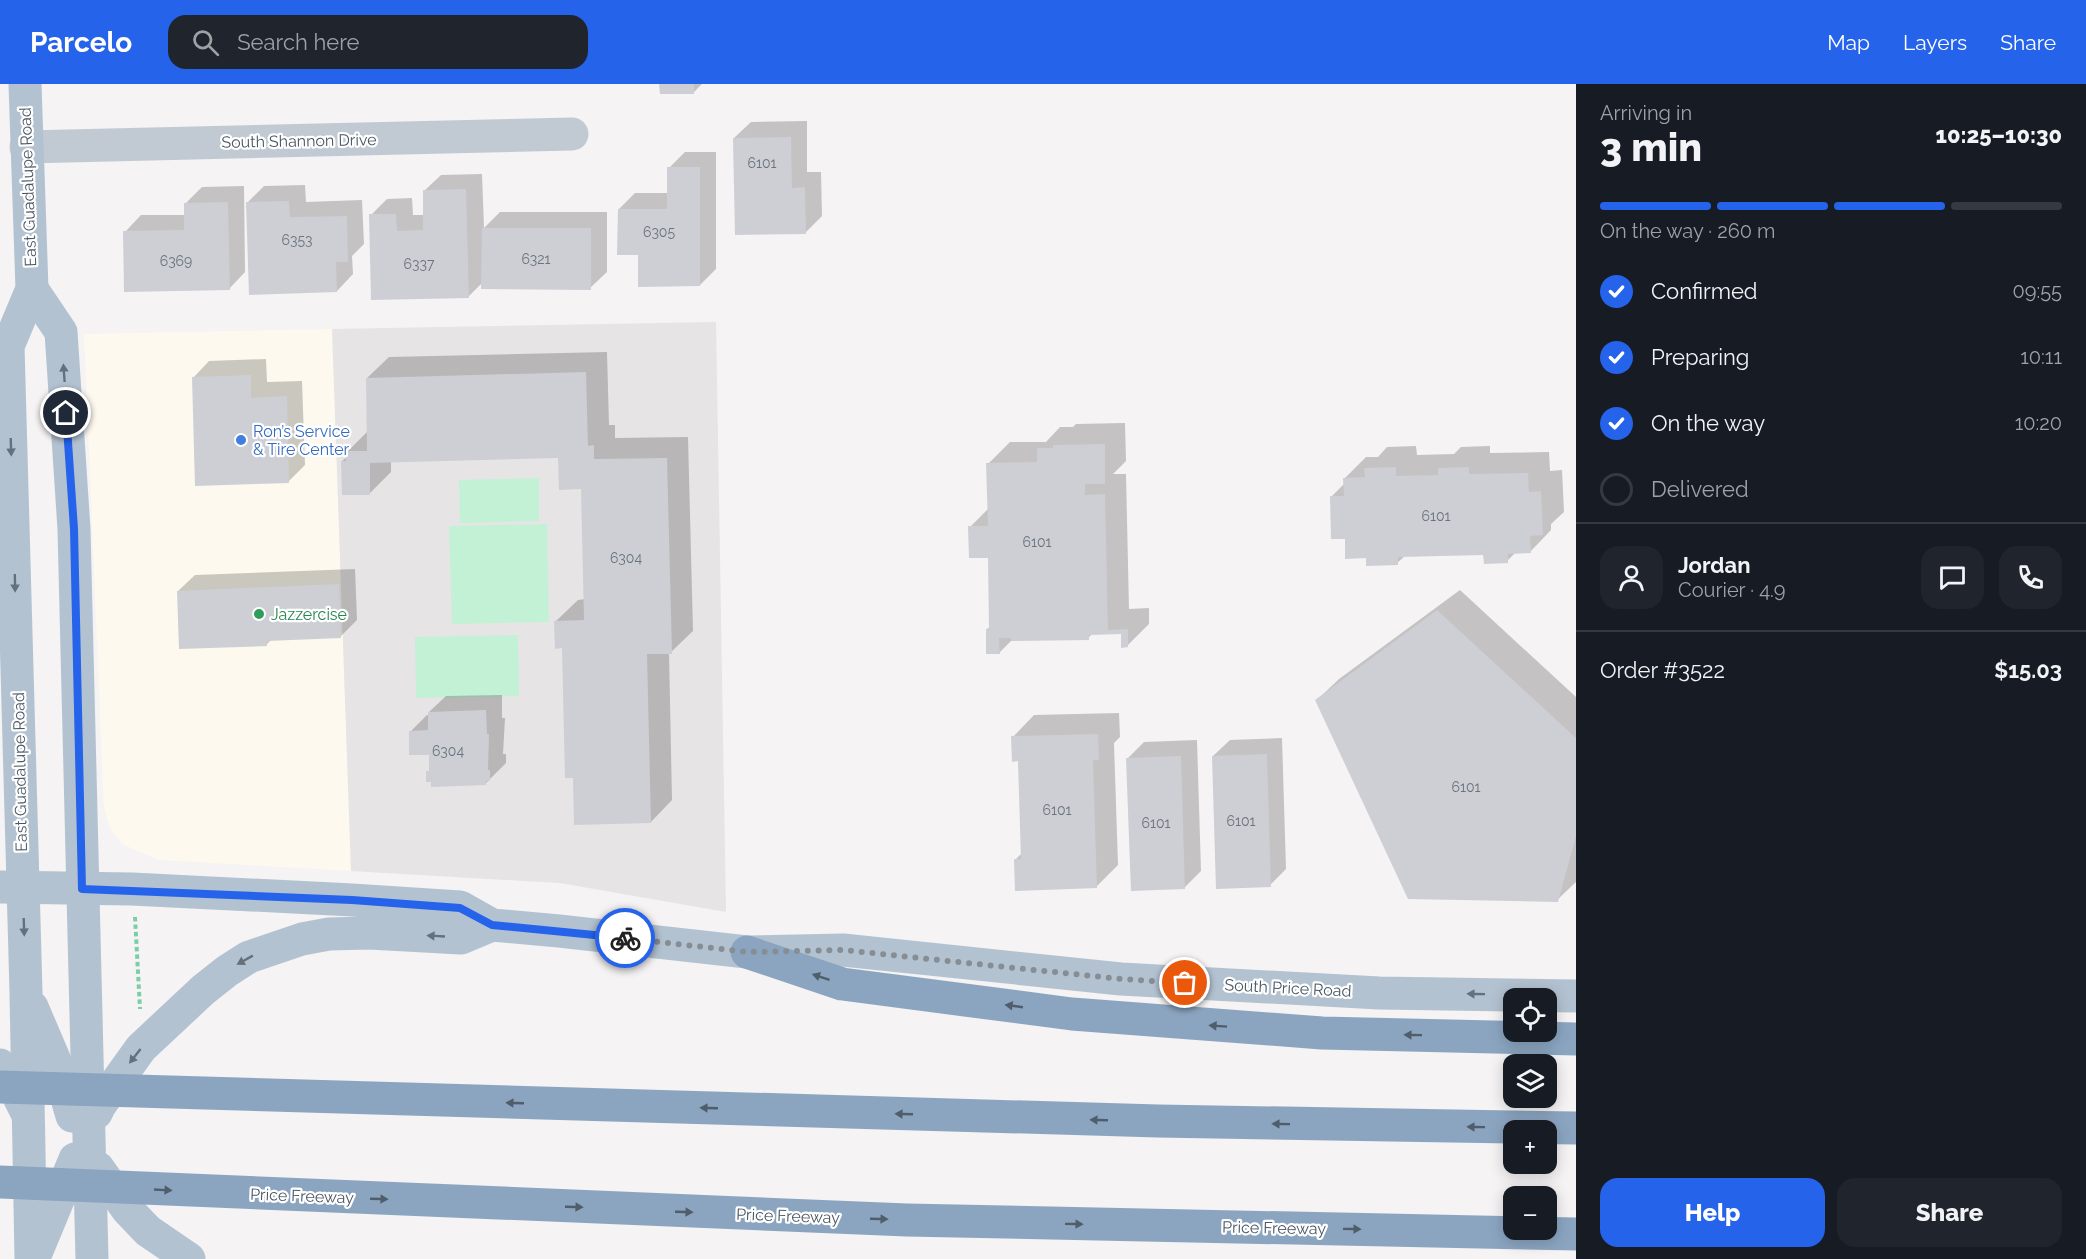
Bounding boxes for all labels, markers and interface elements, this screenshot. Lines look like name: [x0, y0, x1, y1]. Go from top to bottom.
search box: [168, 15, 588, 69]
text: Parcelo: [30, 26, 132, 59]
icon: search: [189, 26, 222, 59]
text: Search here: [237, 29, 359, 55]
text: Map: [1827, 30, 1870, 55]
text: Layers: [1903, 30, 1967, 55]
text: Share: [2000, 30, 2056, 55]
text: Arriving in: [1600, 101, 1692, 125]
street label: East Guadalupe Road: [16, 107, 40, 267]
text: 10:25–10:30: [1936, 122, 2062, 148]
text: 3 min: [1600, 124, 1702, 170]
street label: South Shannon Drive: [221, 130, 377, 152]
house number: 6101: [748, 155, 777, 171]
text: On the way · 260 m: [1600, 219, 1775, 243]
house number: 6305: [643, 224, 675, 240]
house number: 6353: [281, 232, 313, 248]
house number: 6321: [521, 251, 551, 267]
house number: 6369: [160, 253, 192, 269]
house number: 6337: [404, 256, 435, 272]
icon: check: [1600, 275, 1633, 308]
text: Confirmed: [1651, 278, 1758, 304]
text: 09:55: [2012, 279, 2062, 303]
icon: check: [1600, 341, 1633, 374]
text: Preparing: [1651, 344, 1749, 370]
text: 10:11: [2020, 345, 2062, 369]
one-way arrow: [59, 363, 68, 382]
pin: [40, 387, 91, 438]
icon: home: [49, 396, 82, 429]
icon: check: [1600, 407, 1633, 440]
text: On the way: [1651, 410, 1765, 436]
text: 10:20: [2015, 411, 2062, 435]
place label: Ron’s Service & Tire Center: [253, 422, 350, 459]
marker: Ron’s Service & Tire Center: [234, 433, 248, 447]
one-way arrow: [6, 438, 16, 457]
text: Delivered: [1651, 476, 1749, 502]
house number: 6101: [1422, 508, 1451, 524]
house number: 6101: [1023, 534, 1052, 550]
button: person: [1600, 546, 1663, 609]
button: chat: [1921, 546, 1984, 609]
button: phone: [1999, 546, 2062, 609]
house number: 6304: [610, 550, 642, 566]
text: Jordan: [1678, 552, 1750, 578]
one-way arrow: [10, 573, 20, 592]
text: Courier · 4.9: [1678, 578, 1786, 602]
place label: Jazzercise: [271, 605, 347, 624]
marker: Jazzercise: [252, 607, 266, 621]
text: Order #3522: [1600, 657, 1725, 683]
text: $15.03: [1994, 657, 2062, 683]
street label: East Guadalupe Road: [9, 692, 31, 852]
house number: 6304: [432, 743, 464, 759]
house number: 6101: [1452, 779, 1481, 795]
house number: 6101: [1043, 802, 1072, 818]
house number: 6101: [1227, 813, 1256, 829]
house number: 6101: [1142, 815, 1171, 831]
courier: [595, 908, 655, 968]
one-way arrow: [19, 918, 29, 937]
icon: bike: [609, 922, 642, 955]
one-way arrow: [426, 932, 445, 941]
one-way arrow: [236, 955, 253, 965]
pin: [1159, 957, 1210, 1008]
icon: bag: [1168, 966, 1201, 999]
one-way arrow: [812, 971, 830, 981]
street label: South Price Road: [1224, 975, 1352, 1001]
map controls: [1503, 988, 1557, 1240]
button: locate: [1503, 988, 1557, 1042]
one-way arrow: [1466, 989, 1485, 999]
one-way arrow: [1004, 1002, 1023, 1011]
one-way arrow: [1208, 1021, 1227, 1031]
one-way arrow: [1403, 1031, 1422, 1040]
one-way arrow: [129, 1048, 142, 1064]
button: layers: [1503, 1054, 1557, 1108]
one-way arrow: [505, 1098, 524, 1107]
one-way arrow: [700, 1104, 719, 1113]
one-way arrow: [895, 1109, 914, 1119]
one-way arrow: [1090, 1115, 1109, 1124]
one-way arrow: [1271, 1119, 1290, 1129]
button: +: [1503, 1120, 1557, 1174]
one-way arrow: [1466, 1122, 1485, 1131]
button: Help: [1600, 1178, 1825, 1247]
button: Share: [1837, 1178, 2062, 1247]
one-way arrow: [154, 1185, 173, 1194]
street label: Price Freeway: [250, 1185, 355, 1207]
button: −: [1503, 1186, 1557, 1240]
one-way arrow: [370, 1194, 389, 1203]
one-way arrow: [564, 1203, 583, 1212]
street label: Price Freeway: [736, 1205, 841, 1227]
one-way arrow: [674, 1207, 693, 1216]
one-way arrow: [869, 1214, 888, 1224]
street label: Price Freeway: [1222, 1218, 1326, 1238]
one-way arrow: [1064, 1219, 1083, 1228]
one-way arrow: [1343, 1225, 1362, 1234]

